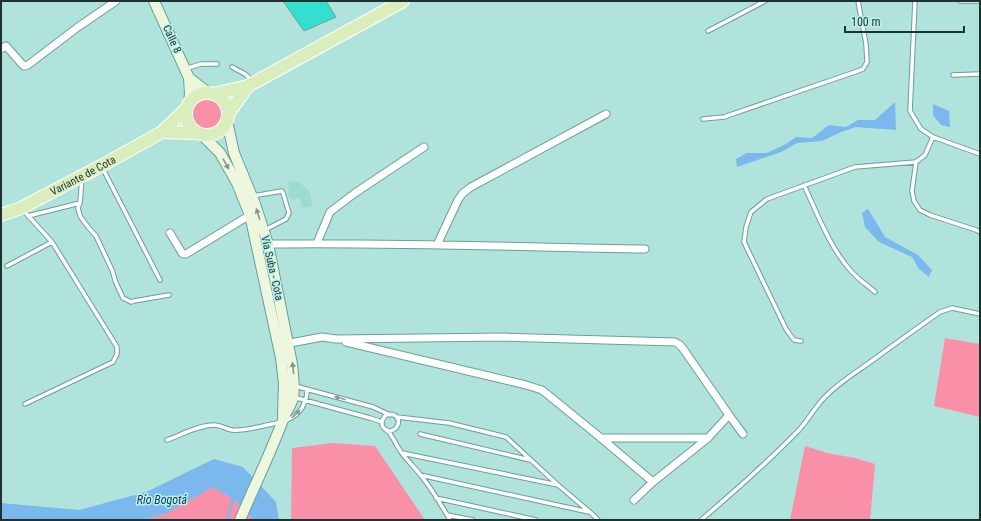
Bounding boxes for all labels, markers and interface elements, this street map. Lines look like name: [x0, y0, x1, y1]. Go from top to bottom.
scale bar: [845, 8, 964, 34]
text: 100 m: [851, 15, 881, 29]
street label: Calle 8: [160, 23, 184, 55]
street label: Variante de Cota: [48, 153, 118, 198]
one-way arrow: [223, 159, 230, 170]
one-way arrow: [255, 207, 261, 219]
street label: Vía Suba - Cota: [258, 234, 286, 302]
one-way arrow: [289, 362, 296, 374]
one-way arrow: [334, 395, 346, 401]
one-way arrow: [291, 409, 301, 419]
water label: Río Bogotá: [137, 493, 188, 507]

